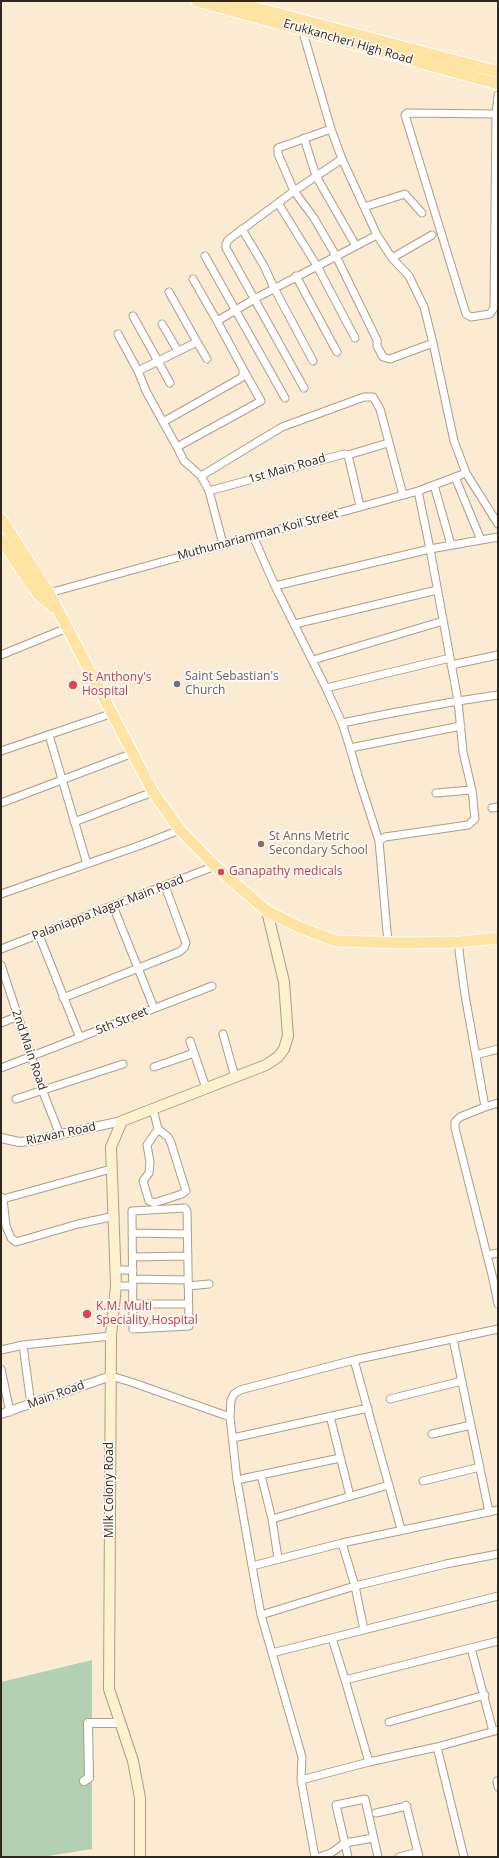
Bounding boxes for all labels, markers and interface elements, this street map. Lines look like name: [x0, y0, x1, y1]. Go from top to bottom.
street label: Erukkancheri High Road: [282, 17, 414, 67]
street label: 1st Main Road: [247, 451, 327, 487]
street label: Muthumariamman Koil Street: [176, 507, 340, 563]
place label: Saint Sebastian's Church: [185, 670, 279, 698]
place label: St Anthony's Hospital: [82, 671, 151, 699]
marker: St Anthony's Hospital: [67, 679, 79, 691]
marker: Saint Sebastian's Church: [172, 679, 182, 689]
place label: St Anns Metric Secondary School: [269, 830, 368, 858]
marker: St Anns Metric Secondary School: [256, 839, 266, 849]
place label: Ganapathy medicals: [229, 865, 343, 879]
marker: Ganapathy medicals: [216, 867, 226, 877]
street label: Palaniappa Nagar Main Road: [30, 872, 186, 944]
street label: 5th Street: [94, 1004, 150, 1038]
street label: 2nd Main Road: [8, 1008, 50, 1092]
street label: Rizwan Road: [25, 1120, 97, 1148]
place label: K.M. Multi Speciality Hospital: [96, 1300, 198, 1328]
marker: K.M. Multi Speciality Hospital: [81, 1308, 93, 1320]
street label: Main Road: [26, 1378, 86, 1412]
street label: Milk Colony Road: [103, 1442, 117, 1538]

